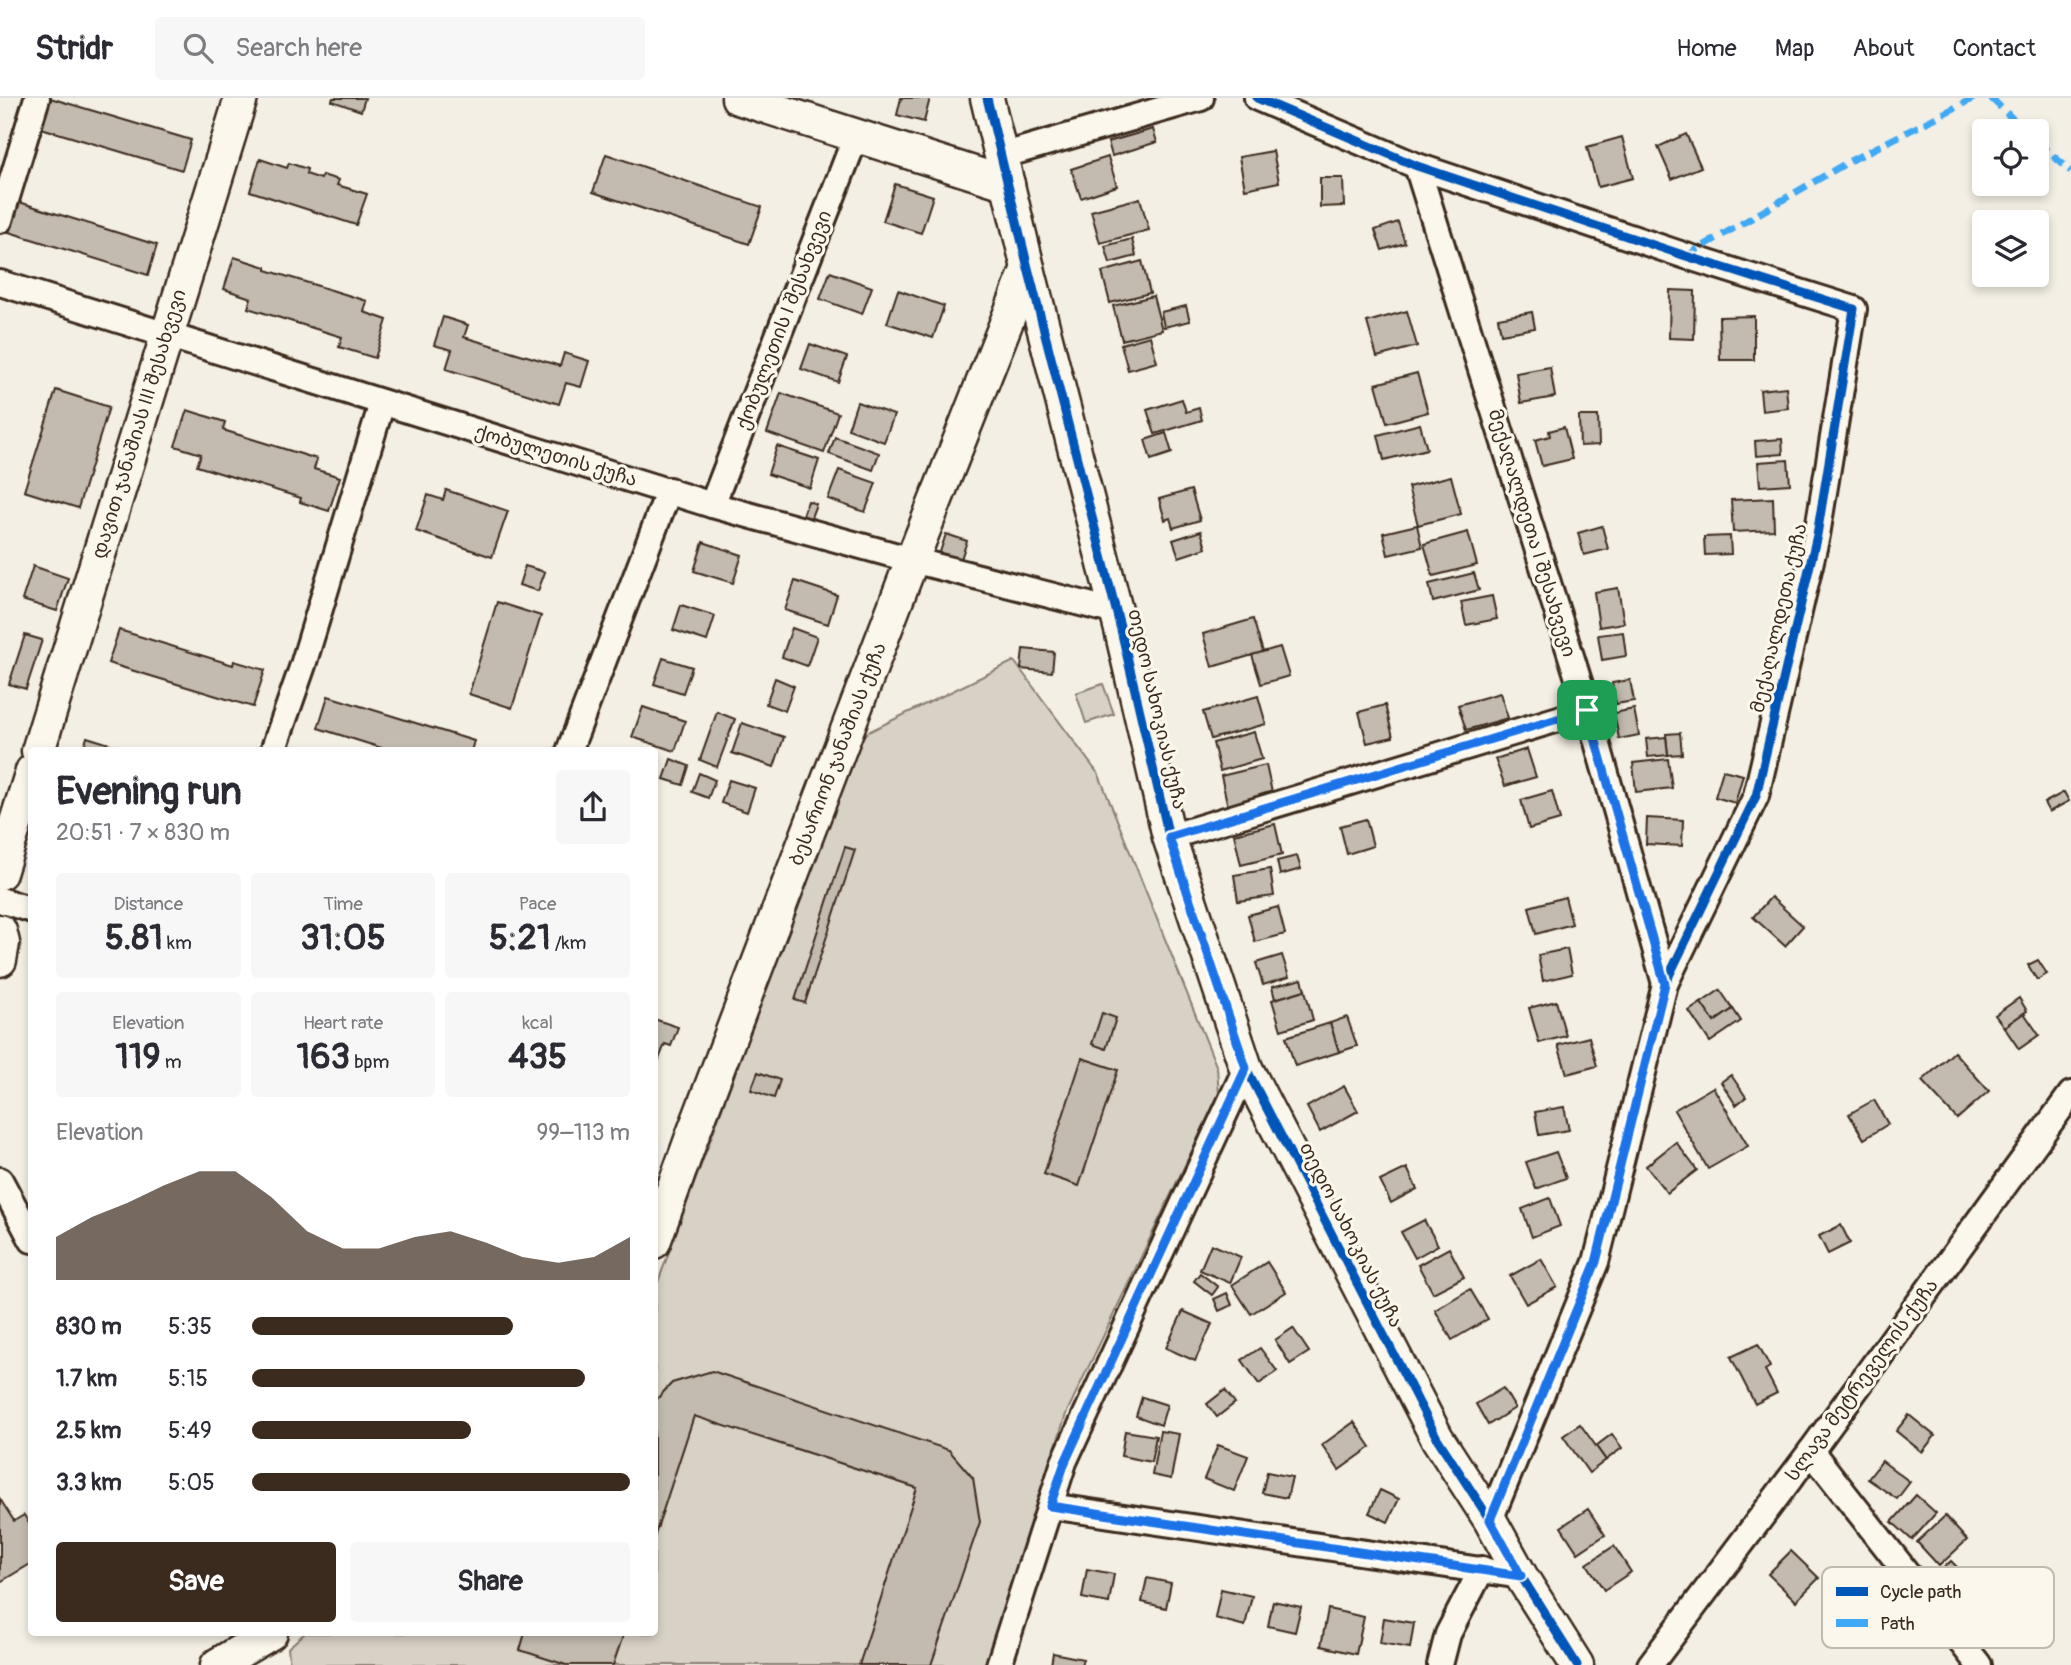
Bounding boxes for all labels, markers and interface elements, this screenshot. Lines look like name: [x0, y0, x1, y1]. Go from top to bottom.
search box: [155, 17, 645, 80]
text: Stridr: [35, 28, 113, 69]
icon: search: [179, 29, 217, 67]
text: Search here: [235, 32, 362, 64]
text: Home: [1676, 34, 1737, 63]
text: Map: [1775, 34, 1815, 63]
text: About: [1853, 34, 1915, 63]
text: Contact: [1953, 34, 2036, 63]
map controls: [1972, 119, 2049, 287]
button: locate: [1972, 119, 2049, 196]
street label: ქობულეთის I შესახვევი: [731, 207, 837, 433]
button: layers: [1972, 210, 2049, 287]
street label: დავით ჯანაშიას III შესახვევი: [87, 286, 191, 562]
street label: მექაღალდეთა I შესახვევი: [1483, 406, 1581, 660]
street label: ქობულეთის ქუჩა: [472, 420, 640, 492]
street label: მექაღალდეთა ქუჩა: [1746, 521, 1812, 715]
street label: თედო სახოკიას ქუჩა: [1122, 607, 1192, 811]
street label: ბესარიონ ჯანაშიას ქუჩა: [784, 639, 892, 869]
pin: [1557, 680, 1617, 740]
icon: arrive: [1568, 691, 1606, 729]
text: Evening run: [56, 768, 242, 816]
button: share: [556, 770, 630, 844]
text: 20:51 · 7 × 830 m: [56, 818, 230, 847]
text: Distance: [114, 892, 183, 916]
text: Time: [323, 892, 363, 916]
text: Pace: [519, 892, 556, 916]
text: 5.81: [105, 916, 163, 960]
text: 31:05: [300, 916, 386, 960]
text: 5:21: [489, 916, 551, 960]
text: km: [163, 931, 192, 955]
text: /km: [551, 931, 586, 955]
text: Elevation: [112, 1011, 185, 1035]
text: Heart rate: [303, 1011, 383, 1035]
text: kcal: [522, 1011, 553, 1035]
text: 119: [115, 1035, 161, 1079]
text: 163: [297, 1035, 350, 1079]
text: 435: [508, 1035, 567, 1079]
text: m: [161, 1050, 182, 1074]
text: bpm: [350, 1050, 389, 1074]
text: Elevation: [56, 1118, 144, 1147]
text: 99–113 m: [537, 1118, 630, 1147]
street label: თედო სახოკიას ქუჩა: [1294, 1138, 1408, 1332]
street label: სლავა მეტრეველის ქუჩა: [1780, 1274, 1944, 1486]
text: 830 m: [56, 1312, 122, 1341]
text: 5:35: [168, 1312, 212, 1341]
text: 1.7 km: [56, 1364, 117, 1393]
text: 5:15: [168, 1364, 208, 1393]
text: 2.5 km: [56, 1416, 121, 1445]
text: 5:49: [168, 1416, 212, 1445]
text: 3.3 km: [56, 1468, 122, 1497]
text: 5:05: [168, 1468, 215, 1497]
button: Save: [56, 1542, 336, 1622]
button: Share: [350, 1542, 630, 1622]
legend: [1822, 1567, 2054, 1648]
text: Cycle path: [1880, 1580, 1961, 1604]
text: Path: [1880, 1612, 1915, 1636]

